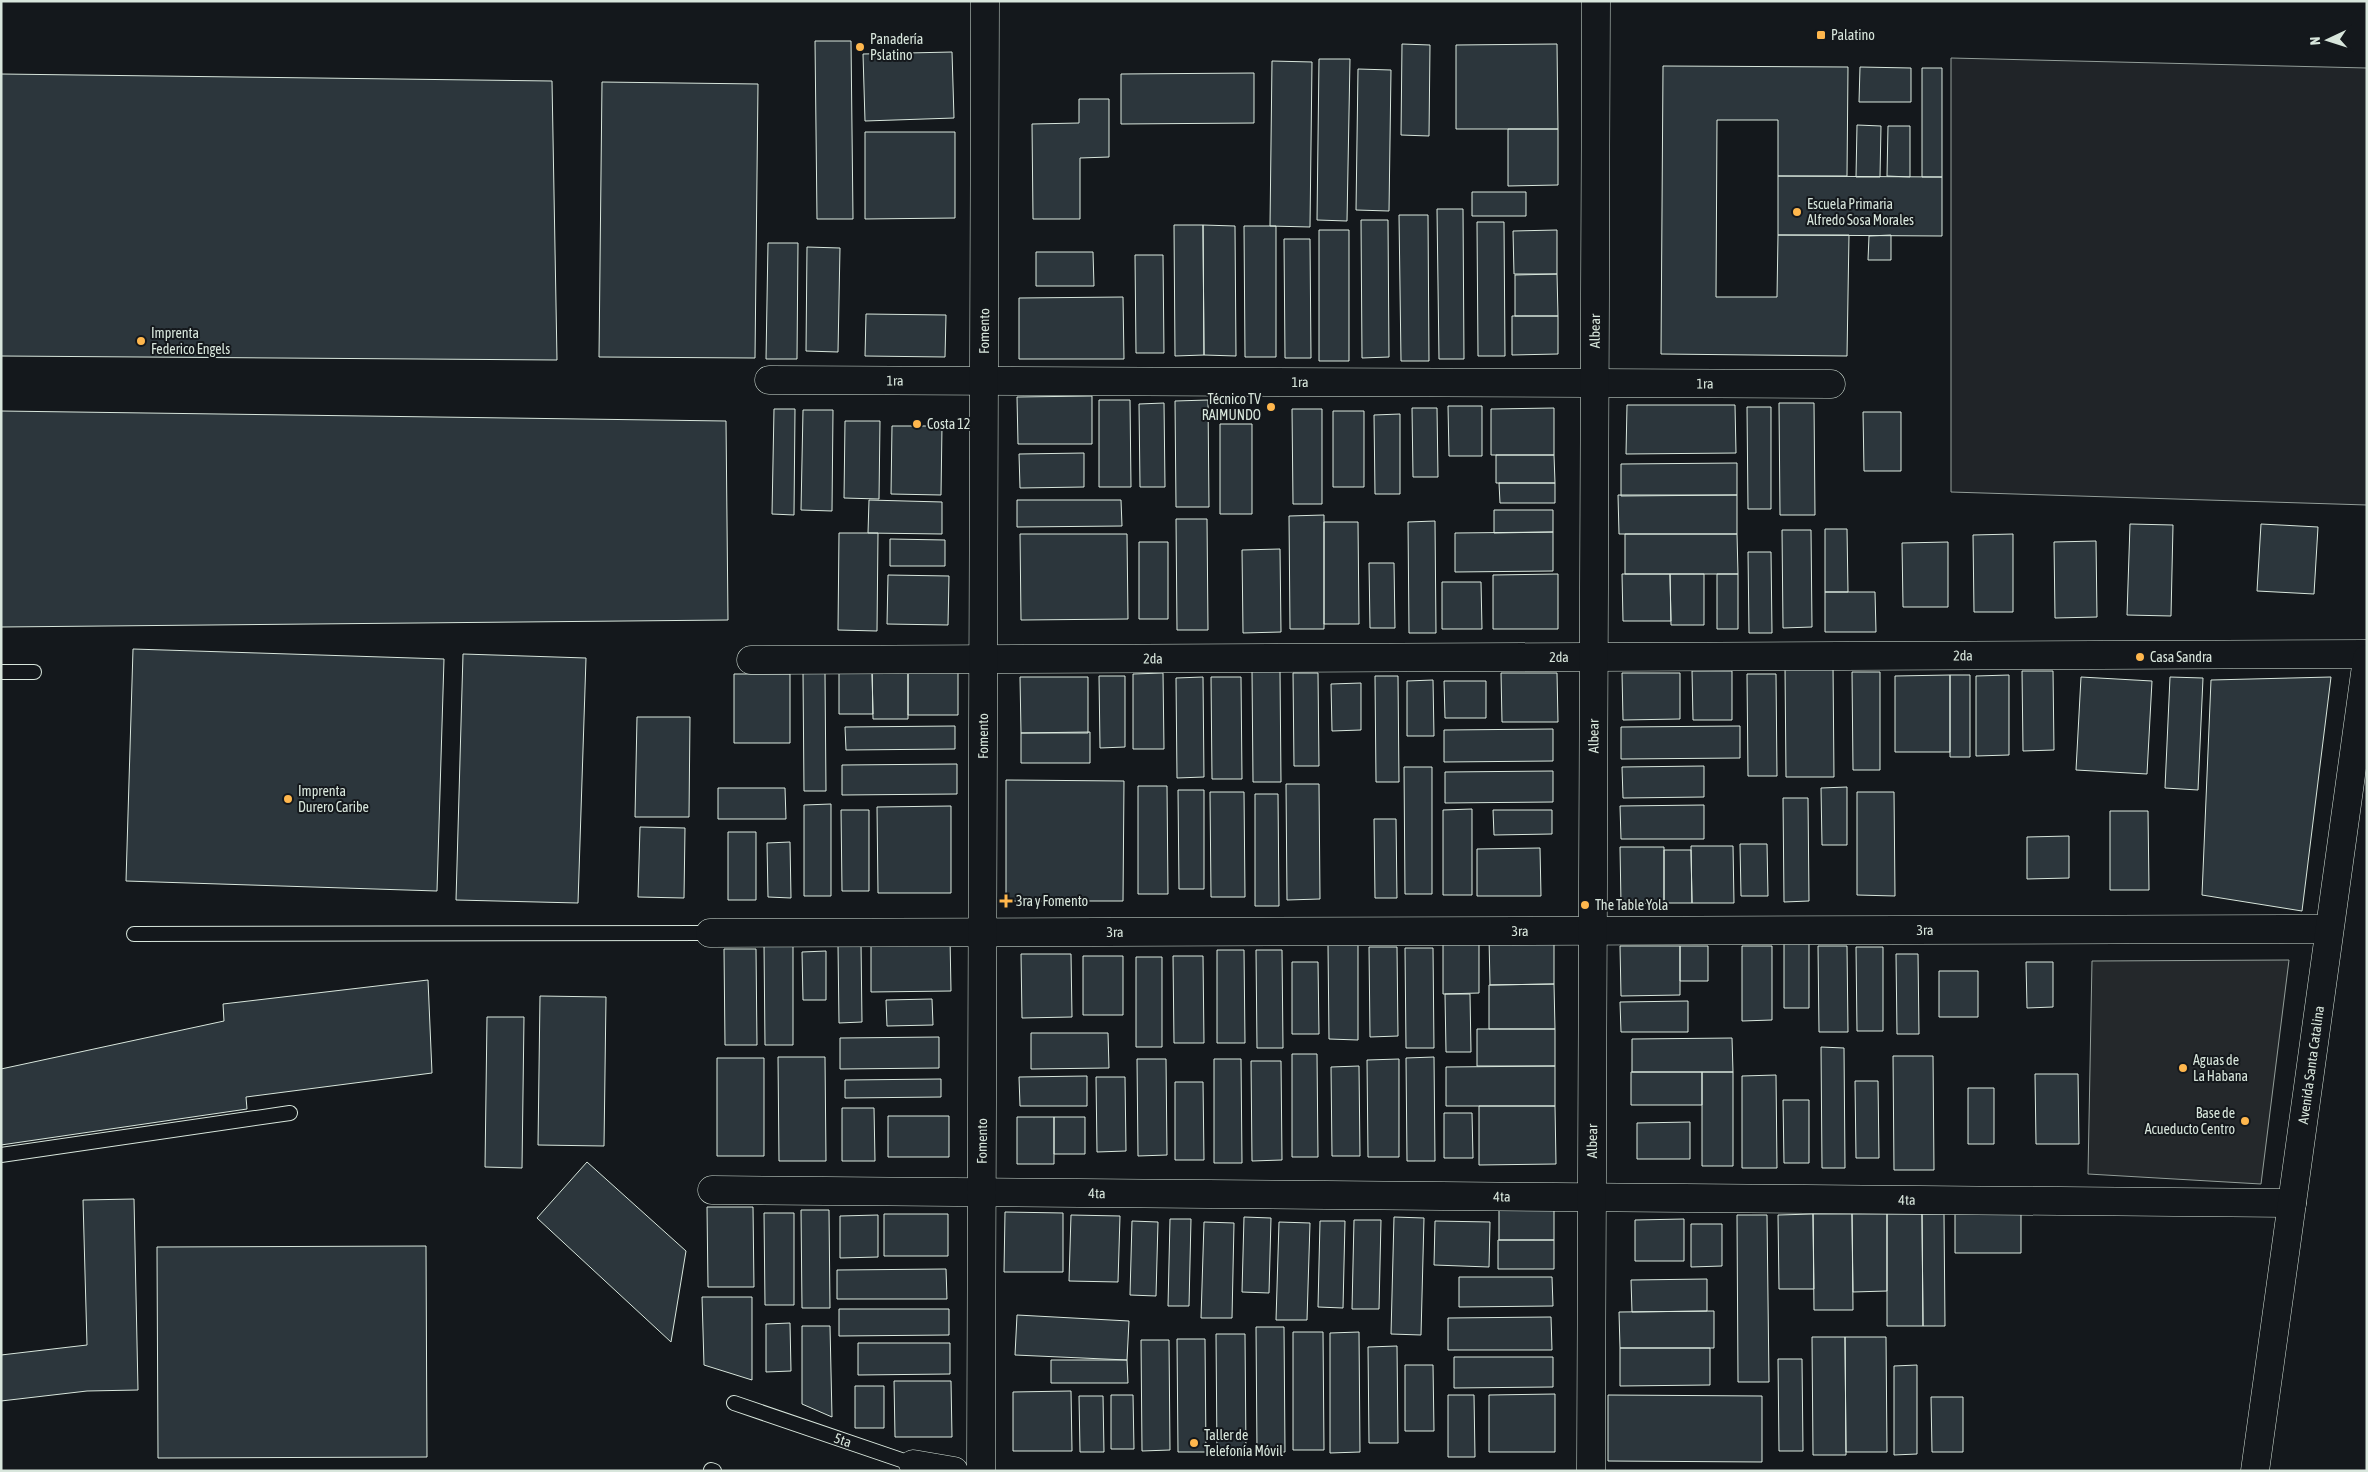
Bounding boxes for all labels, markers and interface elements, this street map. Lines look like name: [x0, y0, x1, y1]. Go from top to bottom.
north arrow: [2303, 15, 2353, 65]
place label: Palatino: [1831, 27, 1875, 43]
marker: Palatino: [1815, 29, 1827, 41]
place label: Panadería Pslatino: [870, 31, 923, 63]
text: N: [2307, 36, 2323, 46]
marker: Panadería Pslatino: [854, 41, 866, 53]
place label: Escuela Primaria Alfredo Sosa Morales: [1807, 196, 1914, 228]
marker: Escuela Primaria Alfredo Sosa Morales: [1791, 206, 1803, 218]
street label: Fomento: [976, 308, 992, 354]
street label: Albear: [1587, 313, 1603, 348]
place label: Imprenta Federico Engels: [151, 325, 230, 357]
marker: Imprenta Federico Engels: [135, 335, 147, 347]
street label: 1ra: [886, 372, 904, 389]
street label: 1ra: [1291, 374, 1309, 390]
street label: 1ra: [1696, 375, 1714, 392]
place label: Técnico TV RAIMUNDO: [1202, 391, 1261, 423]
marker: Técnico TV RAIMUNDO: [1265, 401, 1277, 413]
place label: Costa 12: [927, 416, 970, 432]
marker: Costa 12: [911, 418, 923, 430]
street label: 2da: [1953, 647, 1973, 664]
street label: 2da: [1549, 649, 1569, 665]
place label: Casa Sandra: [2150, 649, 2212, 665]
street label: 2da: [1143, 650, 1163, 667]
marker: Casa Sandra: [2134, 651, 2146, 663]
street label: Fomento: [975, 713, 991, 759]
street label: Albear: [1585, 718, 1602, 753]
place label: Imprenta Durero Caribe: [298, 783, 369, 815]
marker: Imprenta Durero Caribe: [282, 793, 294, 805]
place label: 3ra y Fomento: [1016, 893, 1088, 909]
marker: 3ra y Fomento: [1000, 895, 1012, 907]
place label: The Table Yola: [1595, 897, 1668, 913]
marker: The Table Yola: [1579, 899, 1591, 911]
street label: 3ra: [1916, 922, 1934, 938]
street label: 3ra: [1511, 923, 1529, 939]
street label: 3ra: [1106, 924, 1124, 940]
street label: Avenida Santa Catalina: [2295, 1005, 2327, 1125]
place label: Aguas de La Habana: [2193, 1052, 2248, 1084]
marker: Aguas de La Habana: [2177, 1062, 2189, 1074]
place label: Base de Acueducto Centro: [2145, 1105, 2235, 1137]
marker: Base de Acueducto Centro: [2239, 1115, 2251, 1127]
street label: Fomento: [974, 1118, 990, 1164]
street label: Albear: [1584, 1123, 1600, 1158]
street label: 4ta: [1088, 1185, 1106, 1201]
street label: 4ta: [1493, 1188, 1511, 1205]
street label: 4ta: [1898, 1192, 1916, 1208]
place label: Taller de Telefonía Móvil: [1204, 1427, 1283, 1459]
street label: 5ta: [832, 1430, 854, 1450]
marker: Taller de Telefonía Móvil: [1188, 1437, 1200, 1449]

